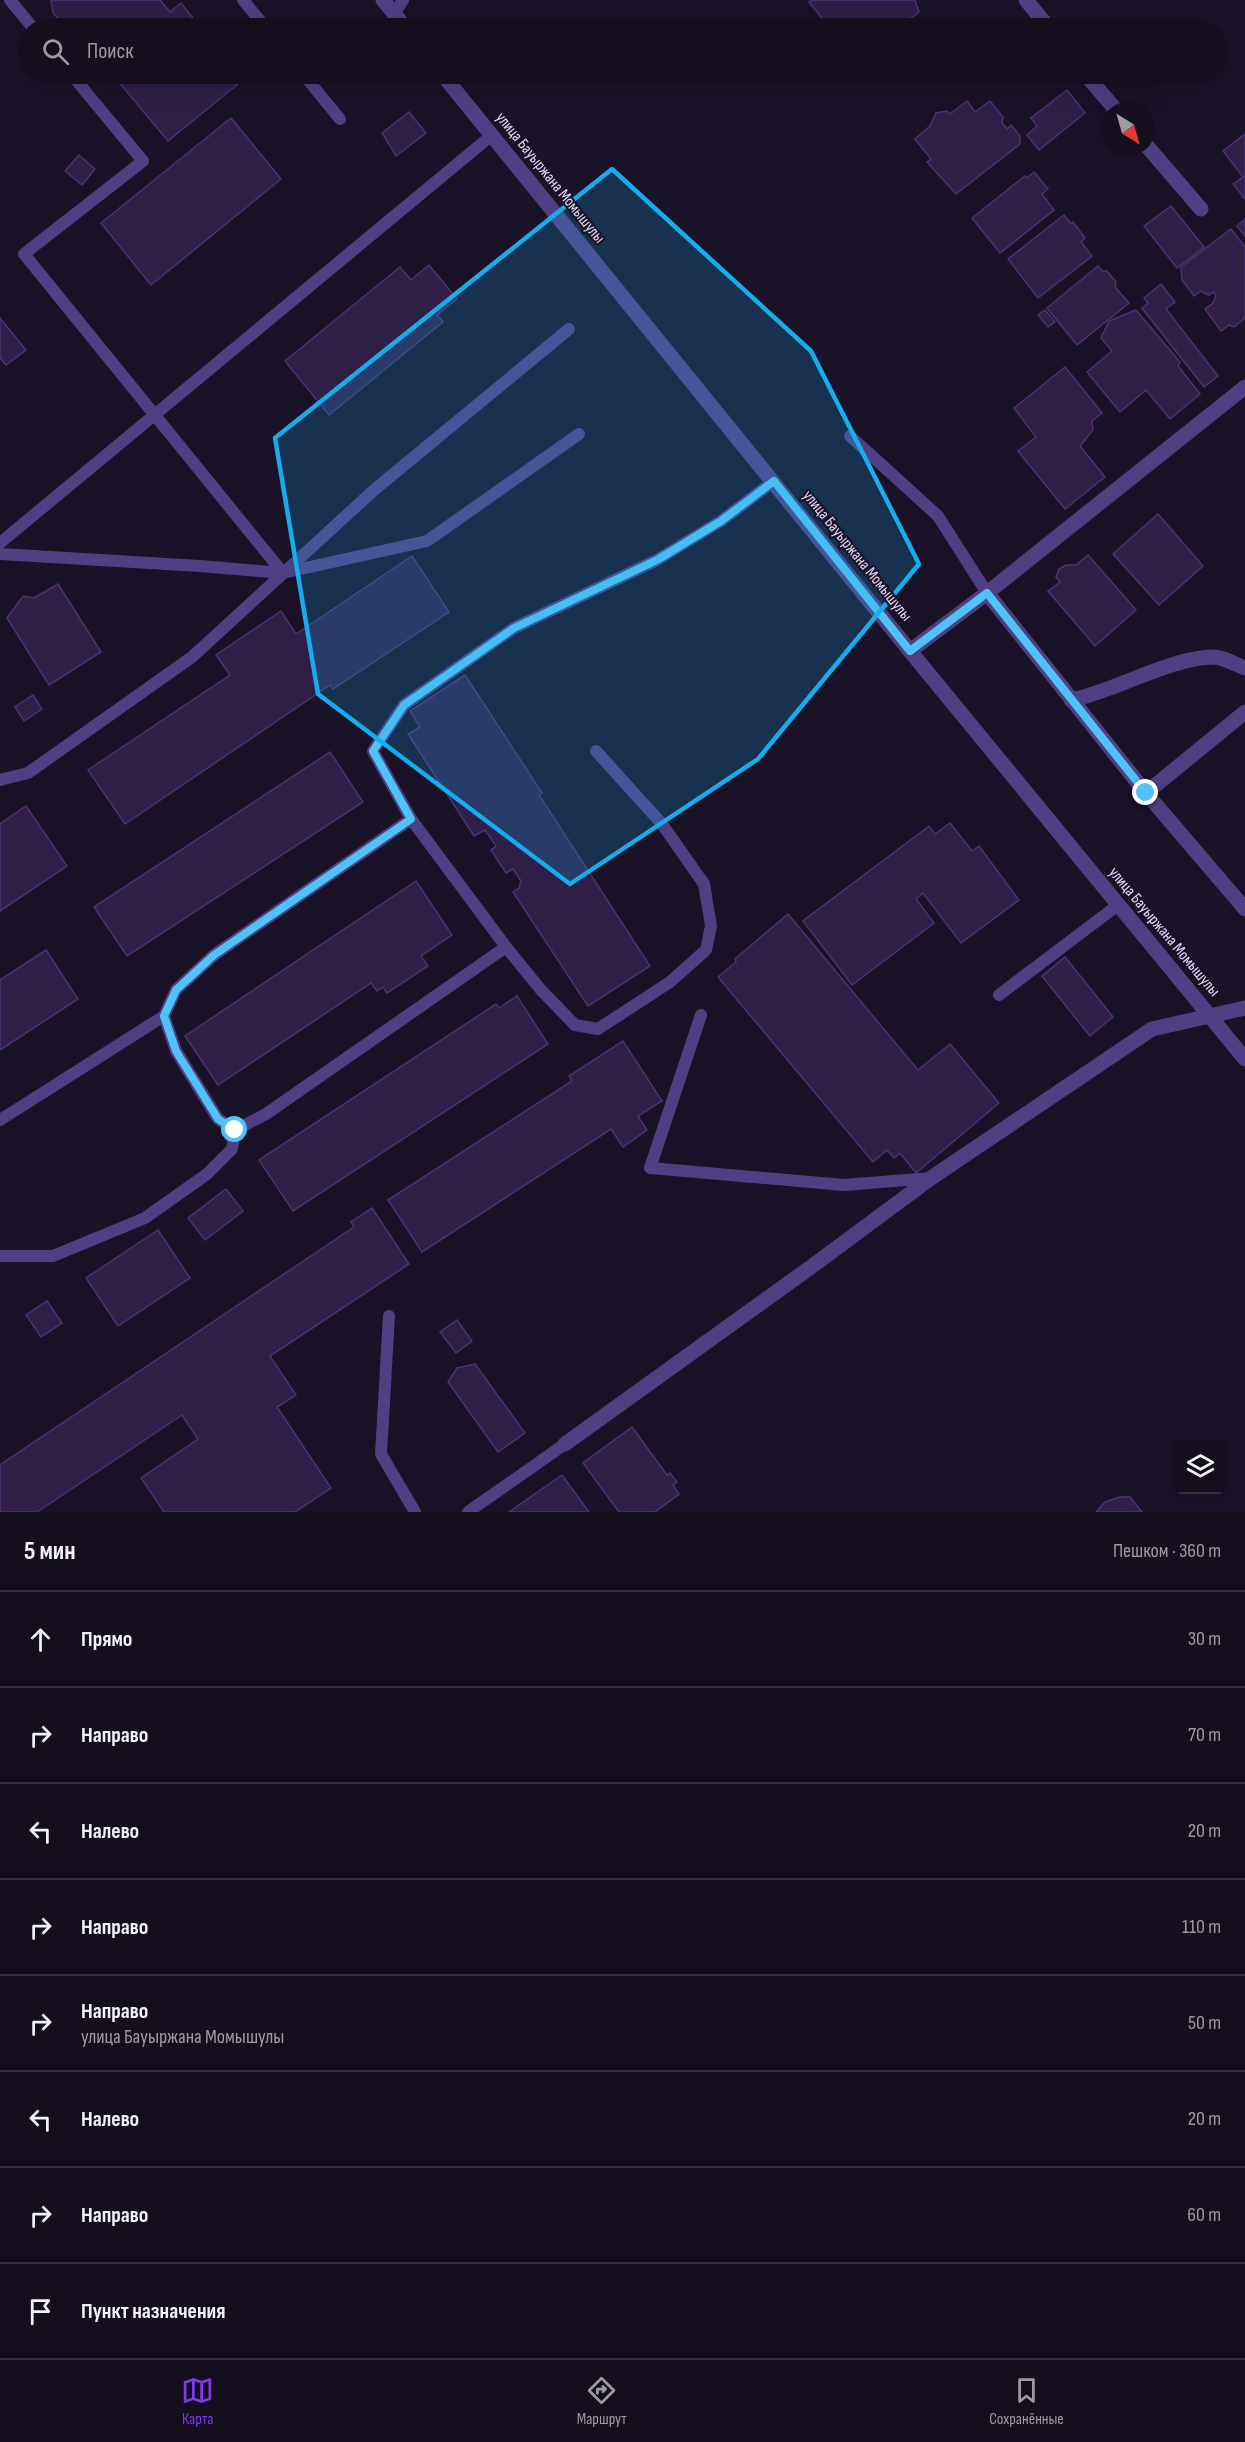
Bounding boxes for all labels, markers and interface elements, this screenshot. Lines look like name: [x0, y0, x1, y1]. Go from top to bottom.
search box: [18, 18, 1227, 84]
icon: search: [39, 35, 72, 68]
text: Поиск: [87, 38, 133, 65]
north arrow: [1101, 102, 1155, 156]
street label: улица Бауыржана Момышулы: [491, 109, 609, 247]
street label: улица Бауыржана Момышулы: [798, 487, 916, 625]
route end: [1132, 779, 1158, 805]
street label: улица Бауыржана Момышулы: [1104, 864, 1224, 1000]
route start: [221, 1116, 247, 1142]
map controls: [1173, 1440, 1227, 1494]
button: layers: [1173, 1440, 1227, 1494]
text: 5 мин: [24, 1536, 76, 1567]
text: Пешком · 360 m: [1113, 1539, 1221, 1563]
icon: ahead: [24, 1623, 57, 1656]
text: Прямо: [81, 1626, 132, 1653]
text: 30 m: [1188, 1627, 1221, 1651]
icon: right: [24, 1719, 57, 1752]
text: Направо: [81, 1722, 148, 1749]
text: 70 m: [1188, 1723, 1221, 1747]
icon: left: [24, 1815, 57, 1848]
text: Налево: [81, 1818, 139, 1845]
text: 20 m: [1188, 1819, 1221, 1843]
icon: right: [24, 1911, 57, 1944]
text: Направо: [81, 1914, 148, 1941]
text: 110 m: [1182, 1915, 1221, 1939]
text: Направо: [81, 1998, 148, 2025]
icon: right: [24, 2007, 57, 2040]
text: 50 m: [1188, 2011, 1221, 2035]
text: улица Бауыржана Момышулы: [81, 2025, 284, 2049]
icon: left: [24, 2103, 57, 2136]
text: Налево: [81, 2106, 139, 2133]
text: 20 m: [1188, 2107, 1221, 2131]
icon: right: [24, 2199, 57, 2232]
text: Направо: [81, 2202, 148, 2229]
text: 60 m: [1187, 2203, 1221, 2227]
icon: arrive: [24, 2295, 57, 2328]
text: Пункт назначения: [81, 2298, 225, 2325]
tab: Карта: [181, 2374, 214, 2429]
tab: Маршрут: [577, 2374, 627, 2429]
tab: Сохранённые: [989, 2374, 1064, 2429]

